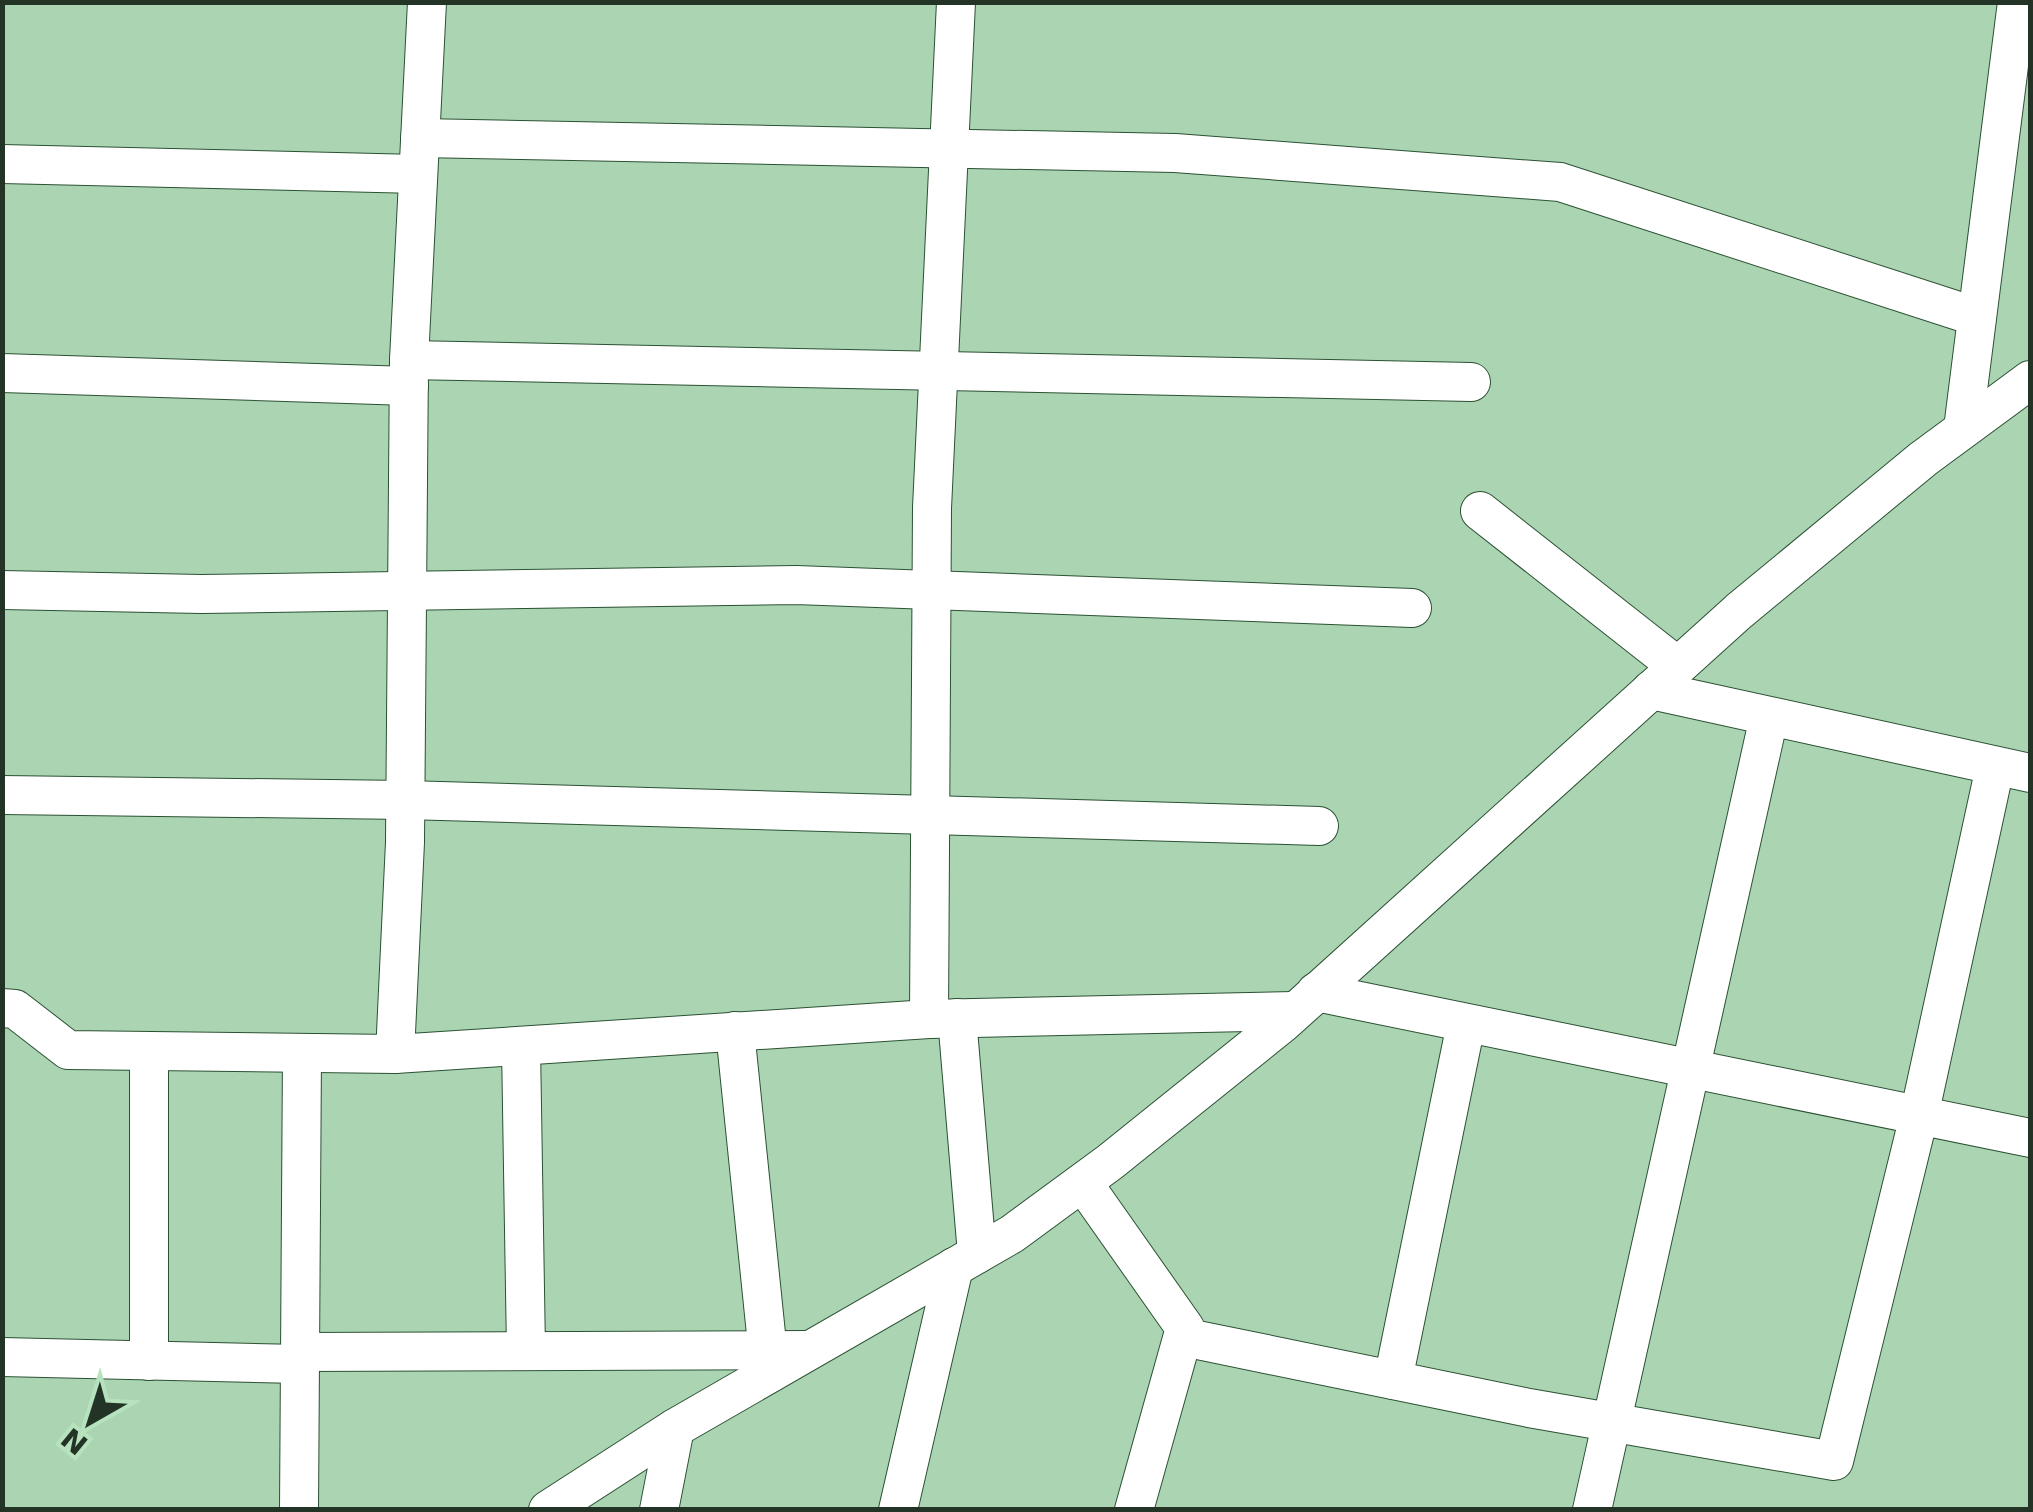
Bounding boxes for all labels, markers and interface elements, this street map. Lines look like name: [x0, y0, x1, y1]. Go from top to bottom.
north arrow: [40, 1372, 140, 1472]
text: N: [55, 1421, 94, 1461]

